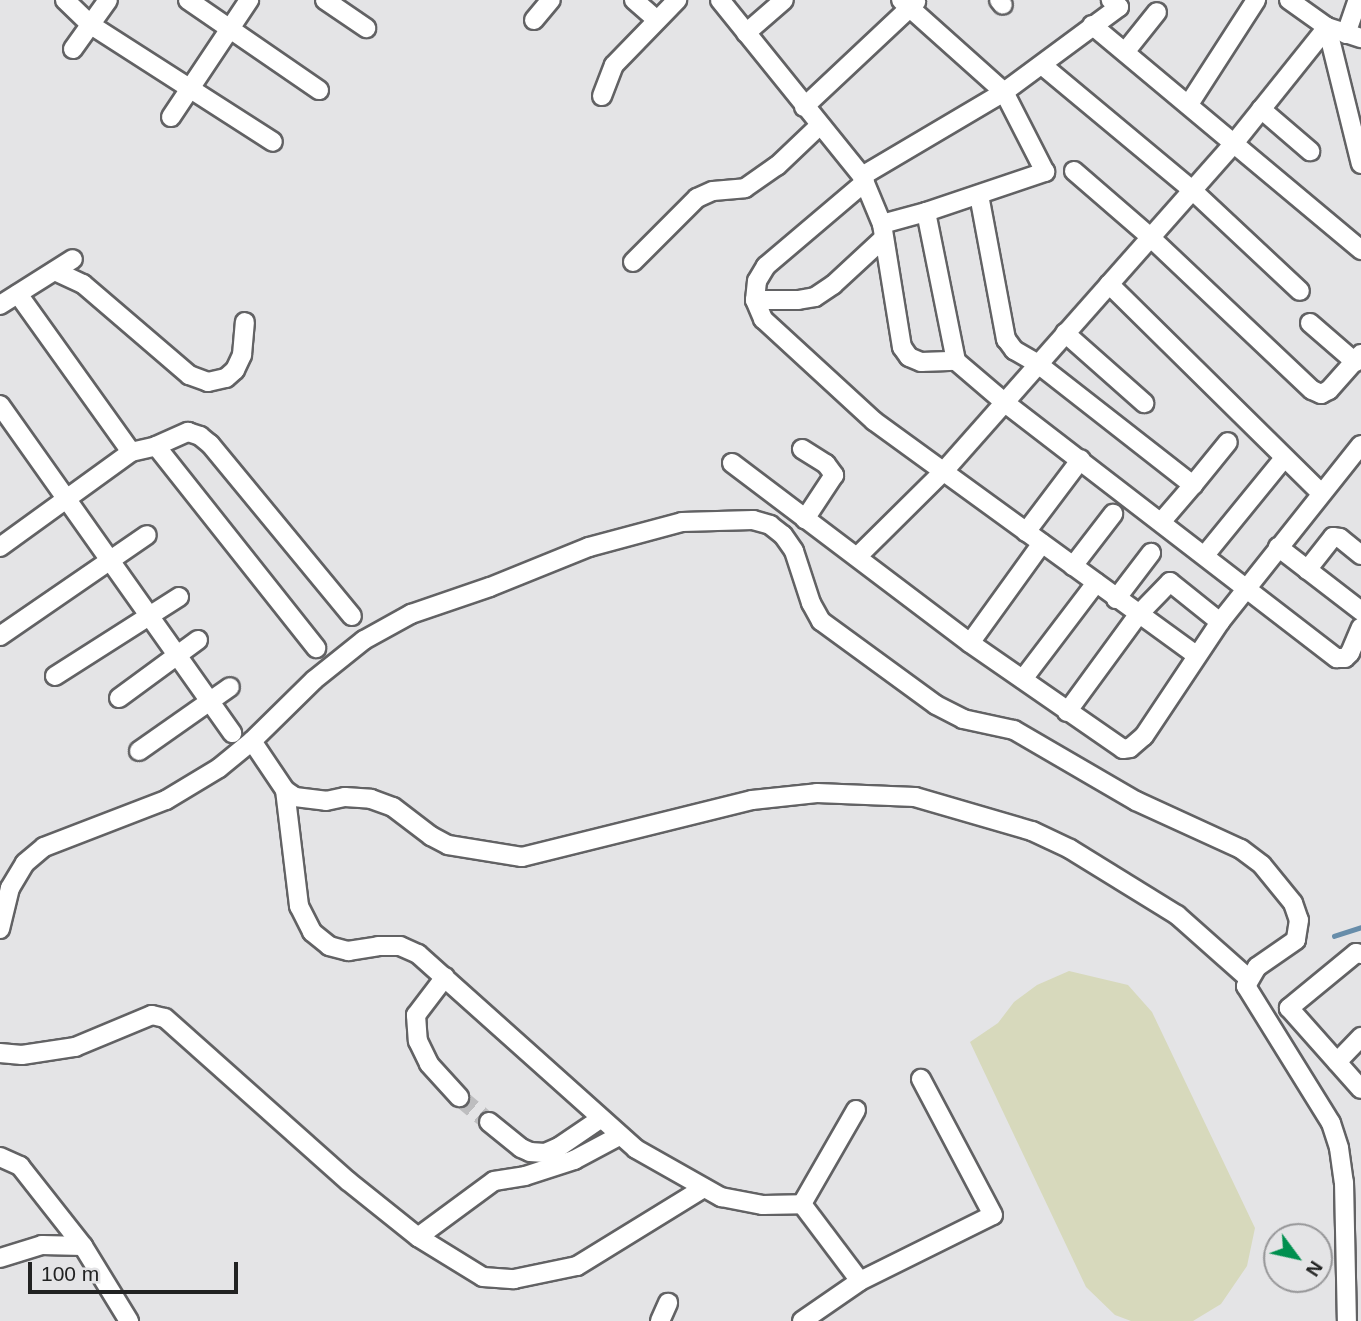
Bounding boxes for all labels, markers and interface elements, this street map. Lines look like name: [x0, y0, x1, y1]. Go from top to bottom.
north arrow: [1263, 1223, 1333, 1293]
scale bar: [32, 1248, 242, 1292]
text: N: [1302, 1257, 1327, 1280]
text: 100 m: [41, 1262, 99, 1285]

